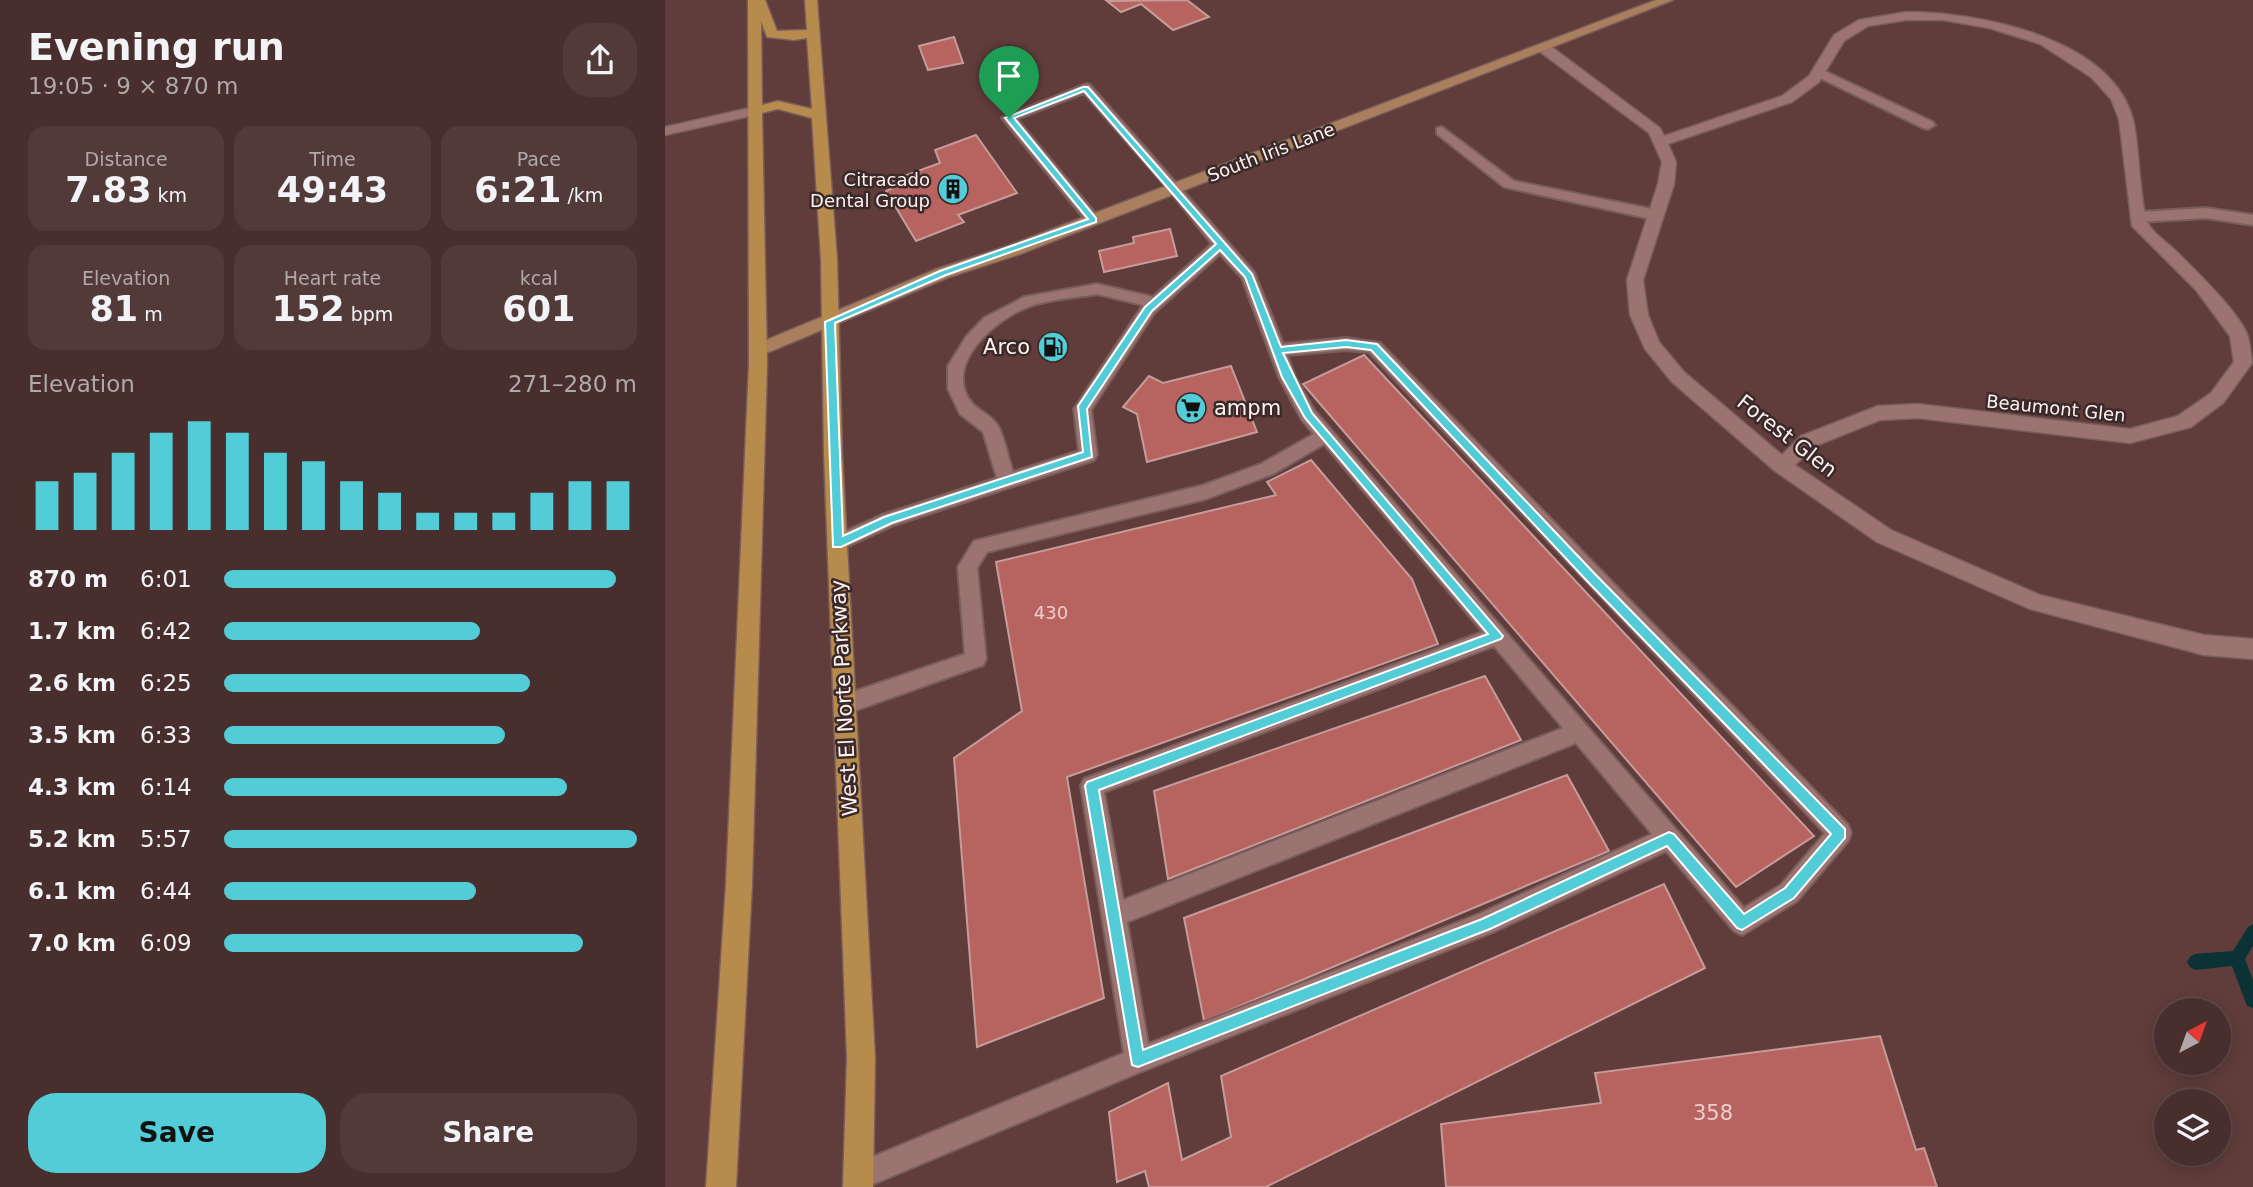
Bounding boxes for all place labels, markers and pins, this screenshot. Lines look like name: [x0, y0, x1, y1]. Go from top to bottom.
pin: [979, 46, 1039, 118]
place label: Citracado Dental Group: [810, 169, 930, 211]
building icon: Citracado Dental Group: [936, 172, 970, 206]
fuel station icon: Arco: [1036, 330, 1070, 364]
place label: Arco: [983, 335, 1030, 359]
supermarket icon: ampm: [1174, 391, 1208, 425]
place label: ampm: [1214, 396, 1281, 420]

